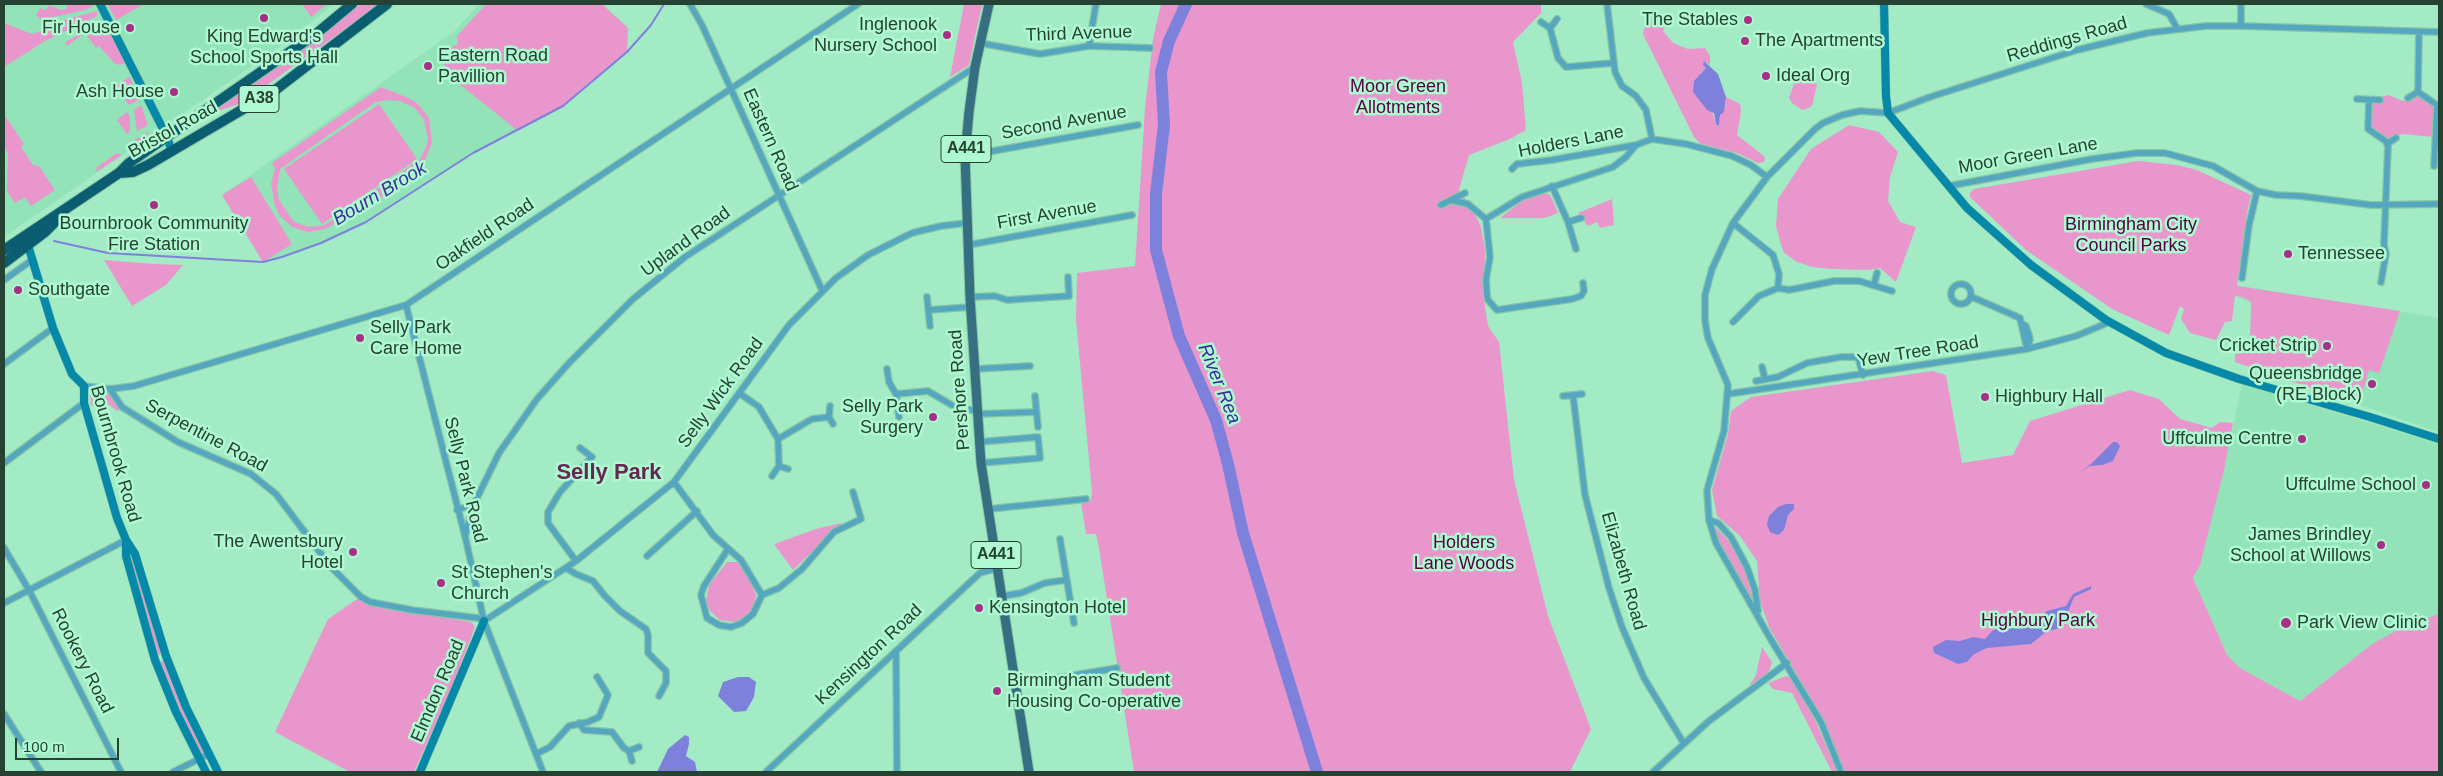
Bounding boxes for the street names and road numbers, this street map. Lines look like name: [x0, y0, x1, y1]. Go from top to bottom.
street label: Reddings Road: [2004, 13, 2130, 67]
street label: Third Avenue: [1025, 21, 1133, 47]
street label: Eastern Road: [738, 85, 802, 195]
road number: A38: [239, 86, 279, 112]
street label: Bristol Road: [125, 97, 221, 163]
street label: Second Avenue: [1000, 101, 1128, 145]
street label: Holders Lane: [1516, 121, 1626, 163]
street label: Moor Green Lane: [1957, 133, 2099, 179]
road number: A441: [941, 136, 991, 162]
street label: Oakfield Road: [432, 194, 538, 276]
street label: First Avenue: [996, 196, 1098, 234]
street label: Upland Road: [637, 202, 735, 282]
street label: Pershore Road: [945, 329, 975, 451]
street label: Yew Tree Road: [1856, 332, 1980, 372]
street label: Selly Wick Road: [674, 334, 768, 452]
street label: Bournbrook Road: [85, 383, 145, 525]
street label: Serpentine Road: [141, 395, 271, 477]
street label: Selly Park Road: [439, 415, 491, 545]
street label: Elizabeth Road: [1596, 509, 1650, 633]
road number: A441: [971, 542, 1021, 568]
street label: Kensington Road: [811, 600, 927, 710]
street label: Rookery Road: [46, 605, 118, 717]
street label: Elmdon Road: [407, 637, 469, 745]

